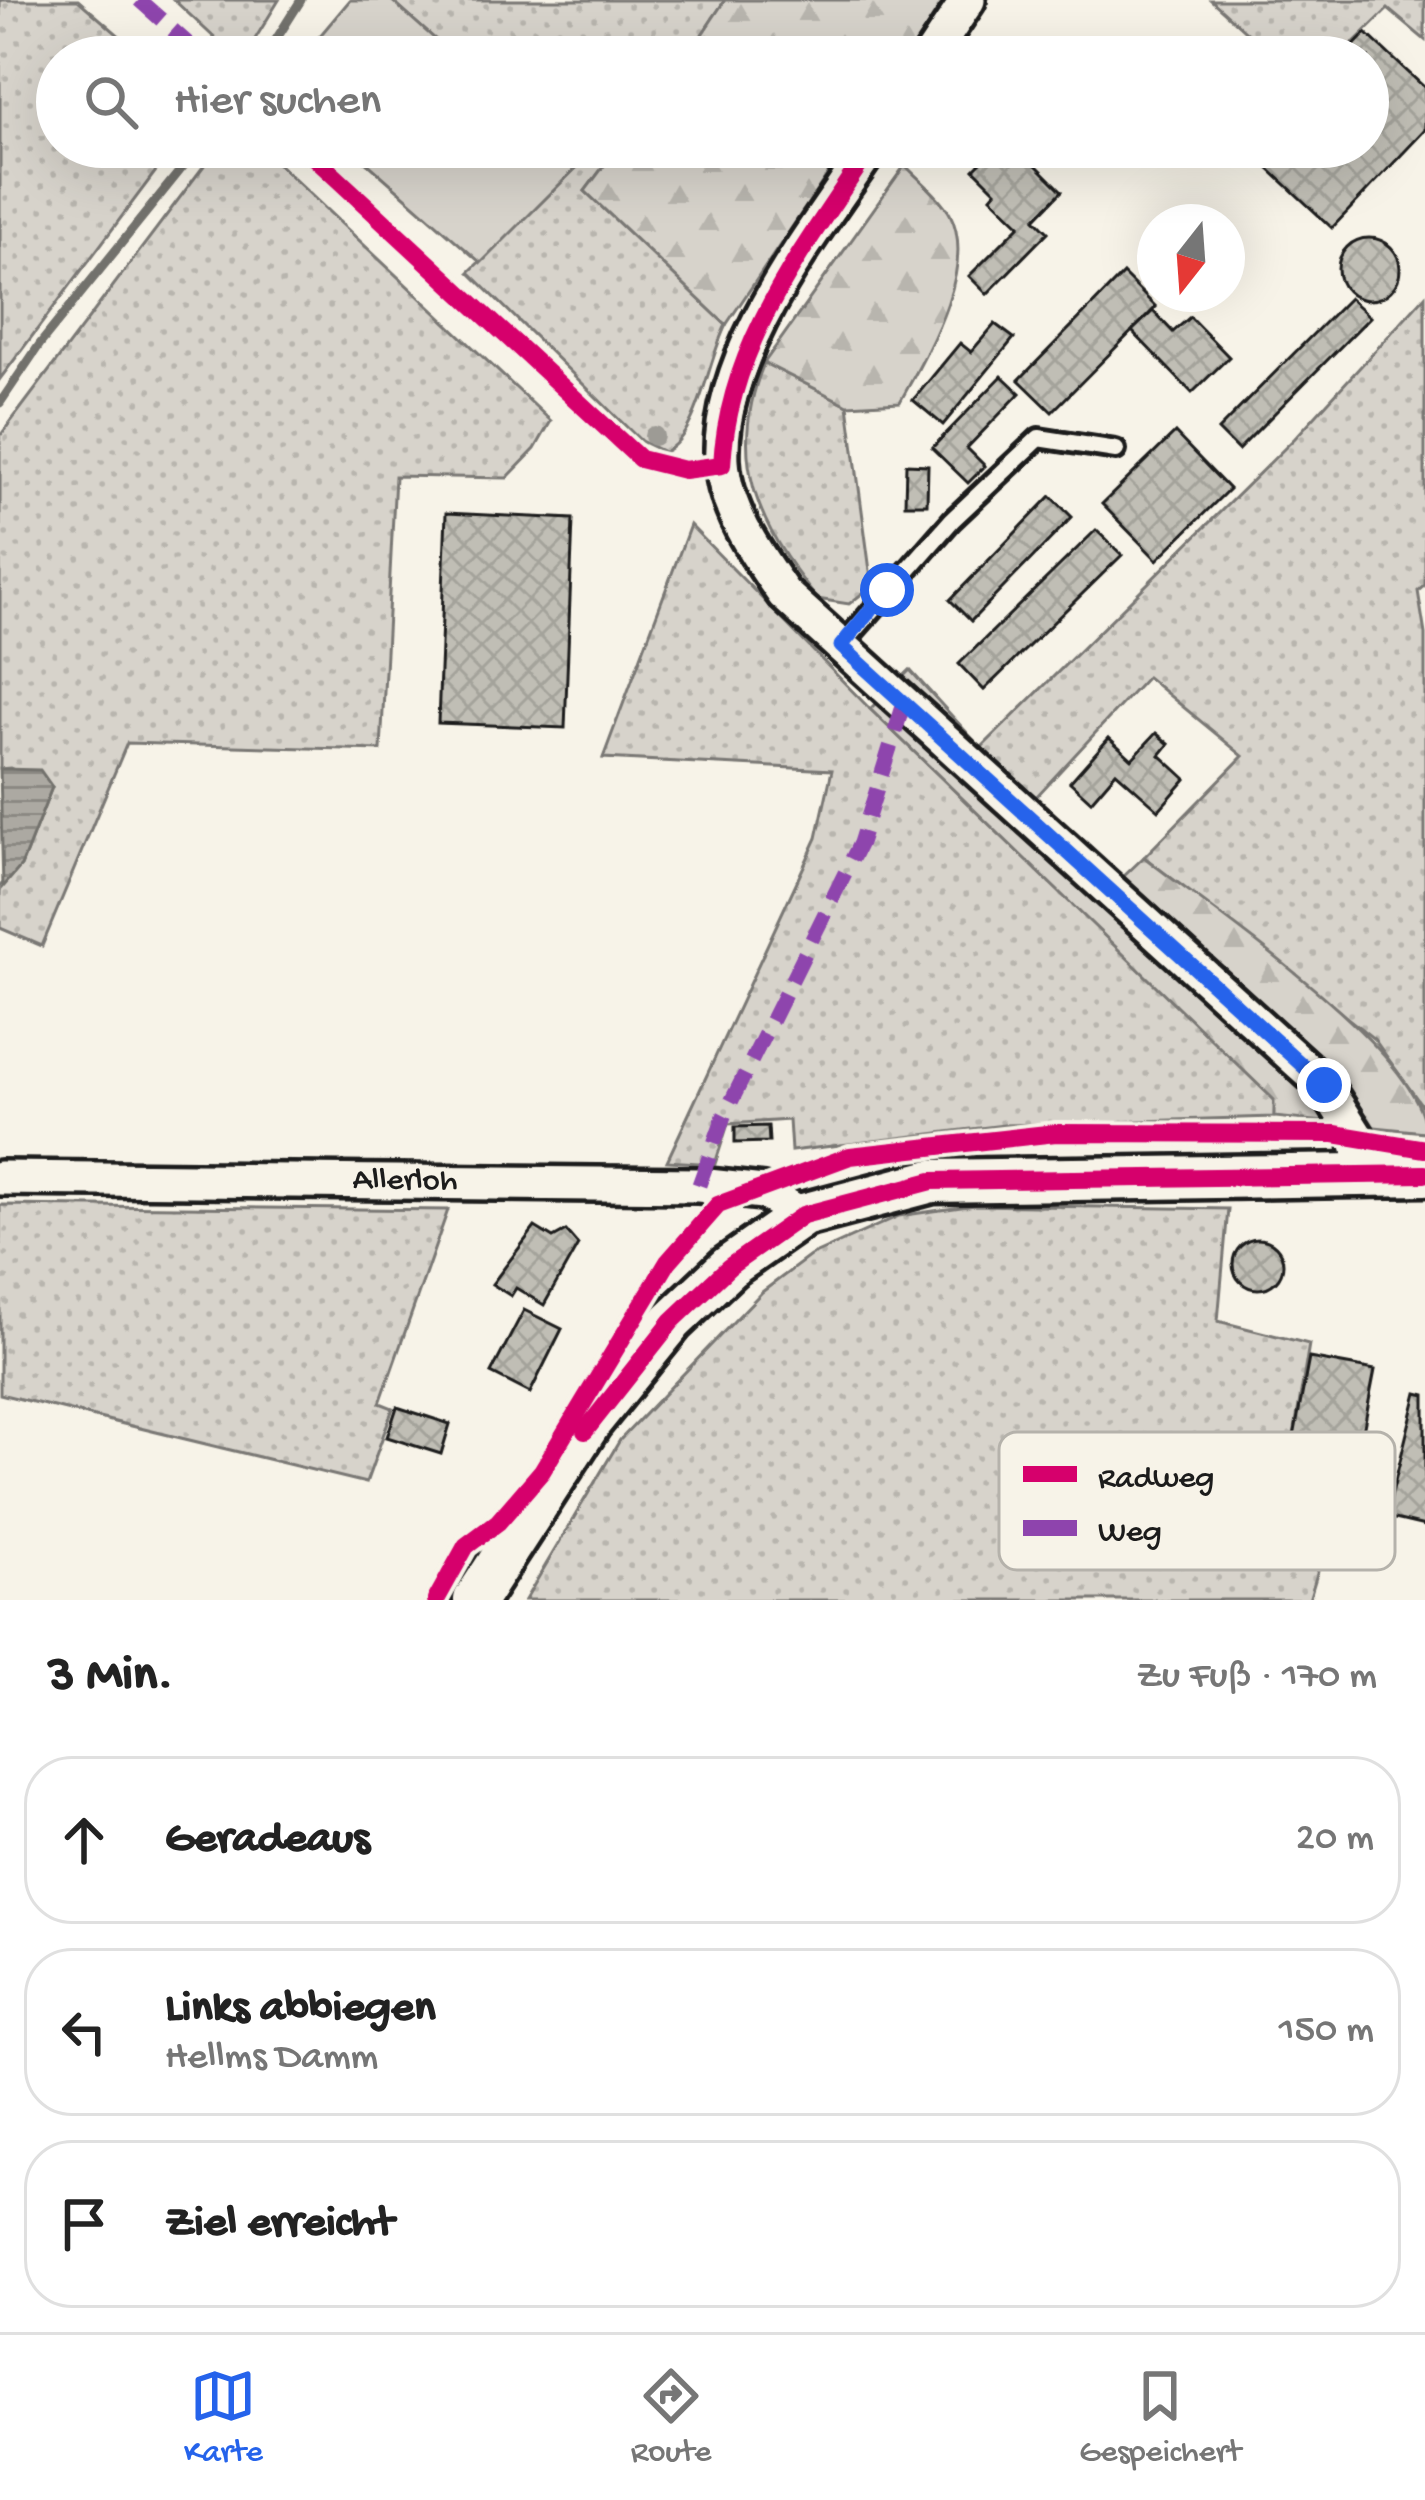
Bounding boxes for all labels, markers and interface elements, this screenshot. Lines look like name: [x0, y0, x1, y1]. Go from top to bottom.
search box: [36, 36, 1389, 168]
icon: search: [78, 69, 144, 135]
text: Hier suchen: [174, 76, 381, 129]
north arrow: [1137, 204, 1245, 312]
route start: [860, 563, 914, 617]
route end: [1297, 1058, 1351, 1112]
street label: Allerloh: [352, 1163, 458, 1202]
legend: [999, 1432, 1395, 1570]
text: Radweg: [1098, 1461, 1214, 1499]
text: Weg: [1098, 1515, 1162, 1553]
text: 3 Min.: [48, 1648, 173, 1708]
text: Zu Fuß · 170 m: [1136, 1655, 1377, 1701]
icon: ahead: [51, 1807, 117, 1873]
text: Geradeaus: [165, 1814, 370, 1867]
text: 20 m: [1296, 1817, 1374, 1863]
text: Links abbiegen: [165, 1983, 436, 2036]
icon: left: [51, 1999, 117, 2065]
text: 150 m: [1279, 2009, 1374, 2055]
text: Hellms Damm: [165, 2036, 378, 2082]
icon: arrive: [51, 2191, 117, 2257]
text: Ziel erreicht: [165, 2198, 394, 2251]
tab: Karte: [184, 2363, 263, 2473]
tab: Route: [631, 2363, 711, 2473]
tab: Gespeichert: [1079, 2363, 1241, 2473]

